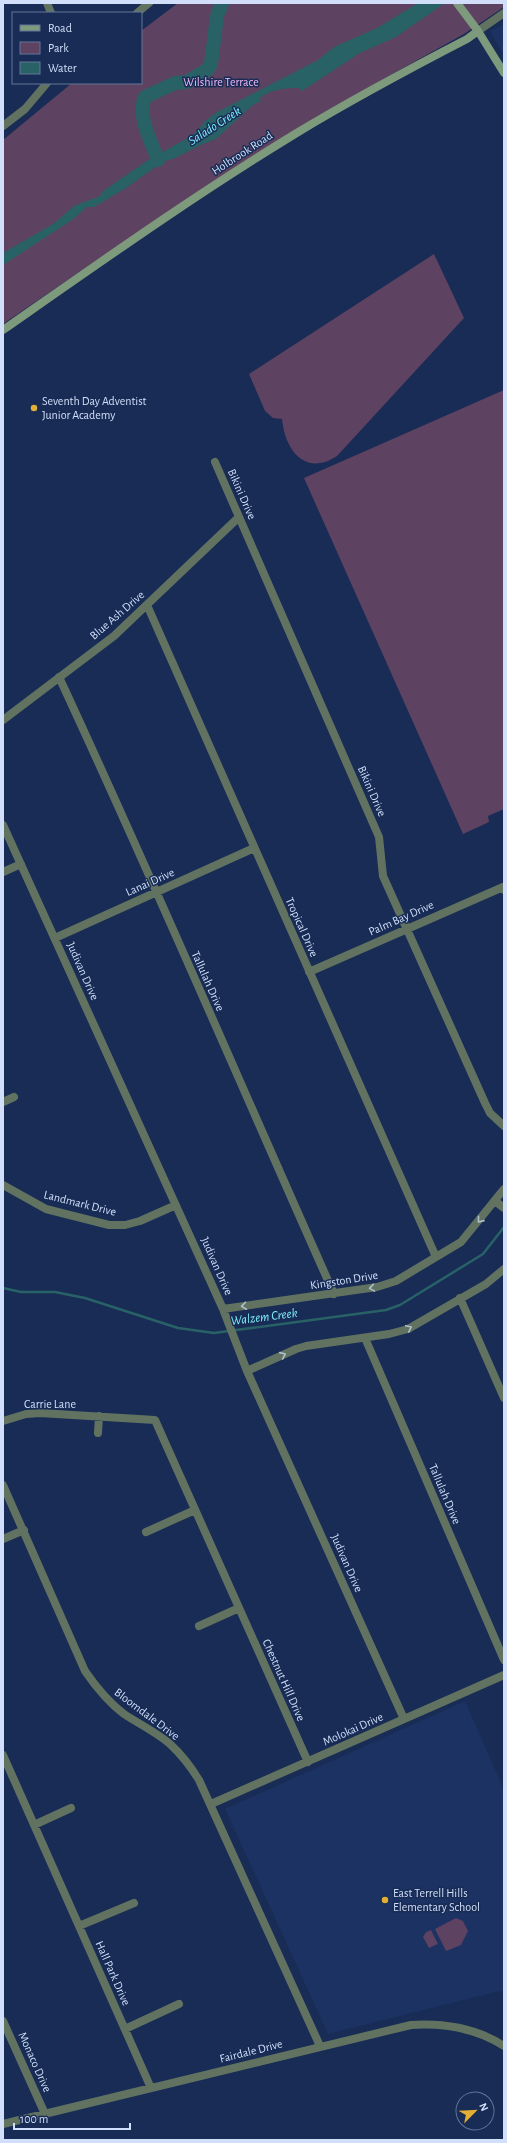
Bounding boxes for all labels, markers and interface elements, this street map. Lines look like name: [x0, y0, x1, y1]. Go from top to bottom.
legend: [12, 12, 142, 84]
text: Road: [48, 22, 72, 34]
text: Park: [48, 42, 69, 54]
text: Water: [48, 62, 77, 74]
park label: Wilshire Terrace: [183, 76, 259, 88]
water label: Salado Creek: [186, 105, 243, 148]
street label: Holbrook Road: [209, 129, 275, 177]
place label: Seventh Day Adventist Junior Academy: [42, 395, 147, 422]
marker: Seventh Day Adventist Junior Academy: [29, 403, 39, 413]
street label: Bikini Drive: [226, 467, 258, 521]
street label: Blue Ash Drive: [88, 588, 146, 642]
street label: Bikini Drive: [356, 764, 388, 818]
street label: Lanai Drive: [124, 866, 176, 898]
street label: Tropical Drive: [284, 895, 320, 959]
street label: Palm Bay Drive: [367, 898, 436, 939]
street label: Judivan Drive: [65, 940, 101, 1002]
street label: Tallulah Drive: [189, 949, 227, 1013]
street label: Landmark Drive: [43, 1188, 117, 1218]
one-way arrow: [478, 1215, 485, 1222]
street label: Judivan Drive: [199, 1235, 235, 1297]
street label: Kingston Drive: [309, 1269, 379, 1291]
one-way arrow: [369, 1283, 375, 1292]
one-way arrow: [240, 1301, 247, 1310]
water label: Walzem Creek: [230, 1307, 298, 1328]
one-way arrow: [405, 1325, 413, 1333]
one-way arrow: [279, 1351, 286, 1359]
street label: Carrie Lane: [24, 1398, 76, 1410]
street label: Tallulah Drive: [427, 1462, 463, 1526]
street label: Judivan Drive: [329, 1532, 365, 1594]
street label: Chestnut Hill Drive: [261, 1637, 307, 1723]
street label: Bloomdale Drive: [112, 1686, 182, 1742]
street label: Molokai Drive: [321, 1710, 385, 1748]
place label: East Terrell Hills Elementary School: [393, 1887, 480, 1914]
marker: East Terrell Hills Elementary School: [380, 1895, 390, 1905]
street label: Hall Park Drive: [93, 1939, 133, 2007]
street label: Monaco Drive: [16, 2030, 54, 2094]
street label: Fairdale Drive: [218, 2037, 284, 2065]
north arrow: [455, 2091, 495, 2131]
text: N: [477, 2101, 490, 2113]
scale bar: [14, 2105, 130, 2131]
text: 100 m: [20, 2113, 48, 2125]

